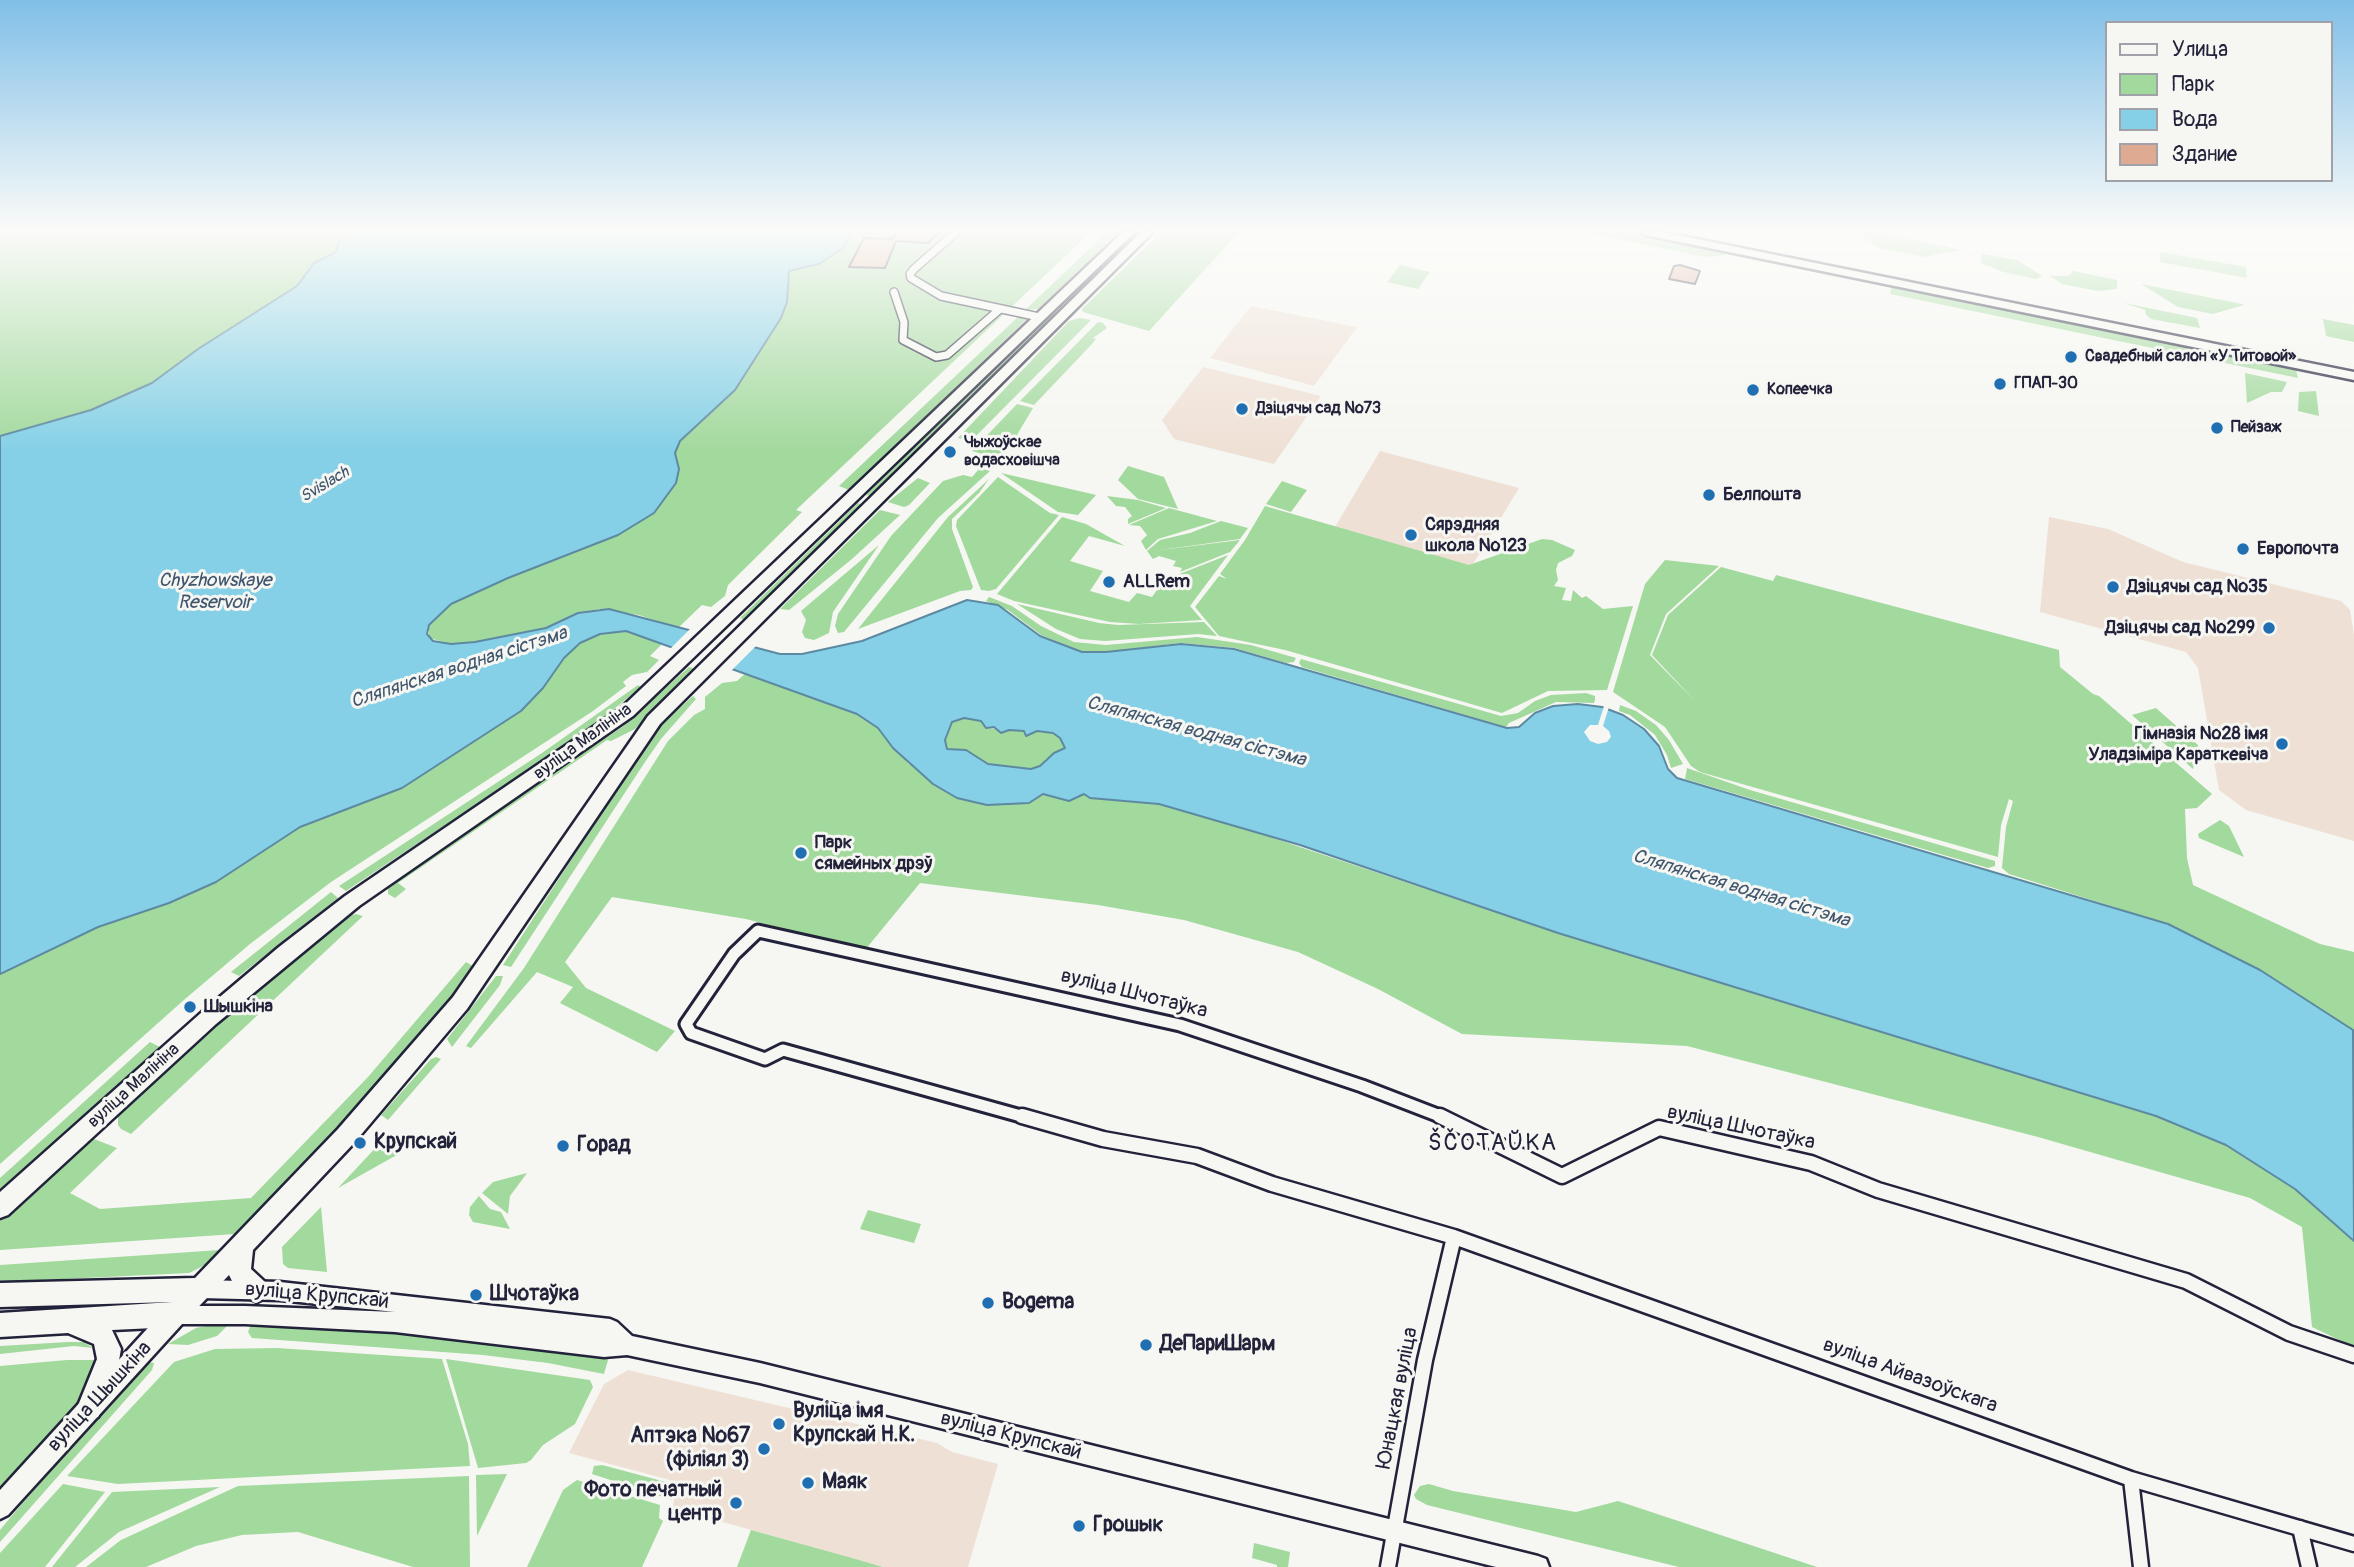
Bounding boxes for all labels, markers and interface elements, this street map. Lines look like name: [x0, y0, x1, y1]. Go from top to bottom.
legend: [2106, 21, 2333, 182]
text: Улица: [2172, 36, 2228, 63]
text: Парк: [2172, 71, 2215, 98]
text: Вода: [2172, 106, 2218, 133]
text: Здание: [2172, 141, 2237, 168]
place label: Свадебный салон «У Титовой»: [2085, 347, 2296, 367]
marker: Свадебный салон «У Титовой»: [2063, 349, 2079, 365]
place label: ГПАП-30: [2014, 374, 2078, 394]
marker: ГПАП-30: [1992, 376, 2008, 392]
place label: Копеечка: [1767, 380, 1832, 400]
marker: Копеечка: [1745, 382, 1761, 398]
place label: Дзіцячы сад №73: [1256, 399, 1381, 419]
marker: Дзіцячы сад №73: [1234, 401, 1250, 417]
place label: Пейзаж: [2231, 418, 2282, 438]
marker: Пейзаж: [2209, 420, 2225, 436]
place label: Чыжоўскае водасховішча: [964, 433, 1060, 471]
marker: Чыжоўскае водасховішча: [942, 444, 958, 460]
water label: Svislach: [297, 463, 353, 507]
place label: Белпошта: [1723, 484, 1801, 506]
marker: Белпошта: [1701, 487, 1717, 503]
place label: Сярэдняя школа №123: [1425, 514, 1527, 556]
marker: Сярэдняя школа №123: [1403, 527, 1419, 543]
place label: Европочта: [2257, 538, 2339, 560]
marker: Европочта: [2235, 541, 2251, 557]
water label: Chyzhowskaye Reservoir: [159, 570, 271, 614]
place label: ALLRem: [1123, 571, 1190, 593]
marker: ALLRem: [1101, 574, 1117, 590]
place label: Дзіцячы сад №35: [2127, 576, 2268, 598]
marker: Дзіцячы сад №35: [2105, 579, 2121, 595]
place label: Дзіцячы сад №299: [2105, 617, 2255, 639]
marker: Дзіцячы сад №299: [2261, 620, 2277, 636]
water label: Сляпянская водная сістэма: [348, 622, 570, 714]
water label: Сляпянская водная сістэма: [1084, 692, 1308, 772]
street label: вуліца Малініна: [530, 699, 636, 785]
place label: Гімназія №28 імя Уладзіміра Караткевіча: [2089, 723, 2268, 766]
marker: Гімназія №28 імя Уладзіміра Караткевіча: [2274, 736, 2290, 752]
place label: Парк сямейных дрэў: [815, 832, 932, 874]
marker: Парк сямейных дрэў: [793, 845, 809, 861]
water label: Сляпянская водная сістэма: [1630, 845, 1852, 933]
street label: вуліца Шчотаўка: [1058, 964, 1210, 1024]
place label: Шышкіна: [204, 996, 273, 1018]
marker: Шышкіна: [182, 999, 198, 1015]
street label: вуліца Малініна: [84, 1039, 184, 1133]
street label: вуліца Шчотаўка: [1665, 1100, 1817, 1156]
place label: Крупскай: [374, 1130, 457, 1156]
district label: ŠČOTAŬKA: [1429, 1130, 1557, 1158]
place label: Горад: [577, 1133, 631, 1159]
marker: Крупскай: [352, 1135, 368, 1151]
marker: Горад: [555, 1138, 571, 1154]
street label: вуліца Крупскай: [244, 1277, 390, 1315]
place label: Шчотаўка: [490, 1282, 579, 1308]
marker: Шчотаўка: [468, 1287, 484, 1303]
place label: Bogema: [1002, 1290, 1074, 1316]
marker: Bogema: [980, 1295, 996, 1311]
street label: Юнацкая вуліца: [1372, 1325, 1424, 1471]
place label: ДеПариШарм: [1160, 1332, 1275, 1358]
street label: вуліца Айвазоўскага: [1819, 1333, 2001, 1419]
street label: вуліца Шышкіна: [42, 1337, 158, 1457]
marker: ДеПариШарм: [1138, 1337, 1154, 1353]
place label: Вуліца імя Крупскай Н.К.: [793, 1399, 915, 1449]
street label: вуліца Крупскай: [938, 1406, 1084, 1466]
marker: Вуліца імя Крупскай Н.К.: [771, 1416, 787, 1432]
place label: Аптэка №67 (філіял 3): [630, 1424, 750, 1474]
marker: Аптэка №67 (філіял 3): [756, 1441, 772, 1457]
place label: Маяк: [822, 1470, 868, 1496]
marker: Маяк: [800, 1475, 816, 1491]
place label: Фото печатный центр: [584, 1478, 722, 1528]
marker: Фото печатный центр: [728, 1495, 744, 1511]
place label: Грошык: [1093, 1513, 1163, 1539]
marker: Грошык: [1071, 1518, 1087, 1534]

